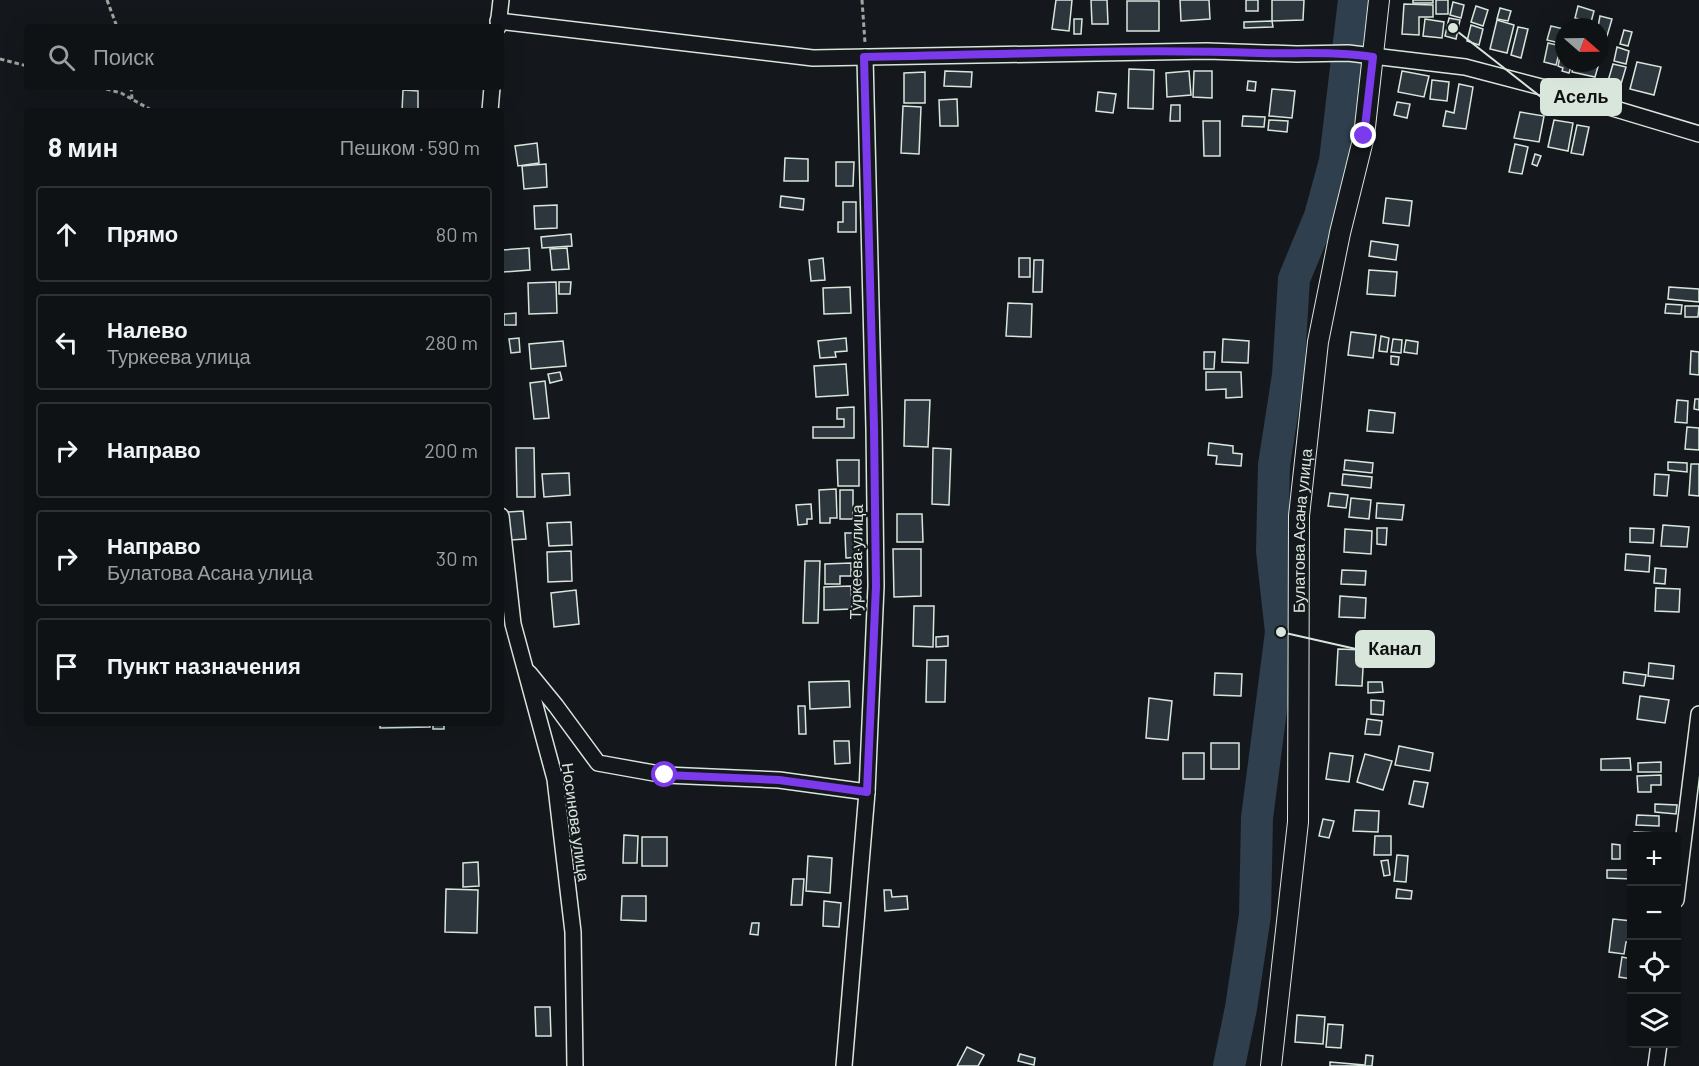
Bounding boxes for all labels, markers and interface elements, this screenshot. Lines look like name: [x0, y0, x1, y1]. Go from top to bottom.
north arrow: [1555, 18, 1609, 72]
search box: [24, 24, 504, 90]
icon: search: [45, 41, 78, 74]
text: Поиск: [93, 43, 154, 69]
callout: Асель: [1541, 79, 1621, 115]
text: Асель: [1553, 85, 1609, 107]
route end: [1350, 122, 1376, 148]
text: 8 мин: [48, 131, 118, 162]
text: Пешком · 590 m: [340, 135, 480, 159]
icon: ahead: [50, 218, 83, 251]
text: Прямо: [107, 220, 178, 246]
text: 80 m: [436, 222, 478, 246]
text: Налево: [107, 316, 188, 342]
icon: left: [50, 326, 83, 359]
text: 280 m: [425, 330, 478, 354]
text: Туркеева улица: [107, 344, 251, 368]
icon: right: [50, 434, 83, 467]
text: Направо: [107, 436, 201, 462]
text: 200 m: [424, 438, 478, 462]
street label: Булатова Асана улица: [1289, 447, 1315, 613]
street label: Туркеева улица: [845, 504, 866, 620]
text: Направо: [107, 532, 201, 558]
icon: right: [50, 542, 83, 575]
text: 30 m: [436, 546, 478, 570]
text: Булатова Асана улица: [107, 560, 313, 584]
callout: Канал: [1356, 631, 1434, 667]
text: Канал: [1368, 637, 1422, 659]
icon: arrive: [50, 650, 83, 683]
text: Пункт назначения: [107, 652, 301, 678]
street label: Носинова улица: [559, 761, 594, 883]
route start: [651, 761, 677, 787]
map controls: [1627, 832, 1681, 1048]
button: +: [1627, 832, 1681, 886]
button: −: [1627, 886, 1681, 940]
button: locate: [1627, 940, 1681, 994]
button: layers: [1627, 994, 1681, 1048]

